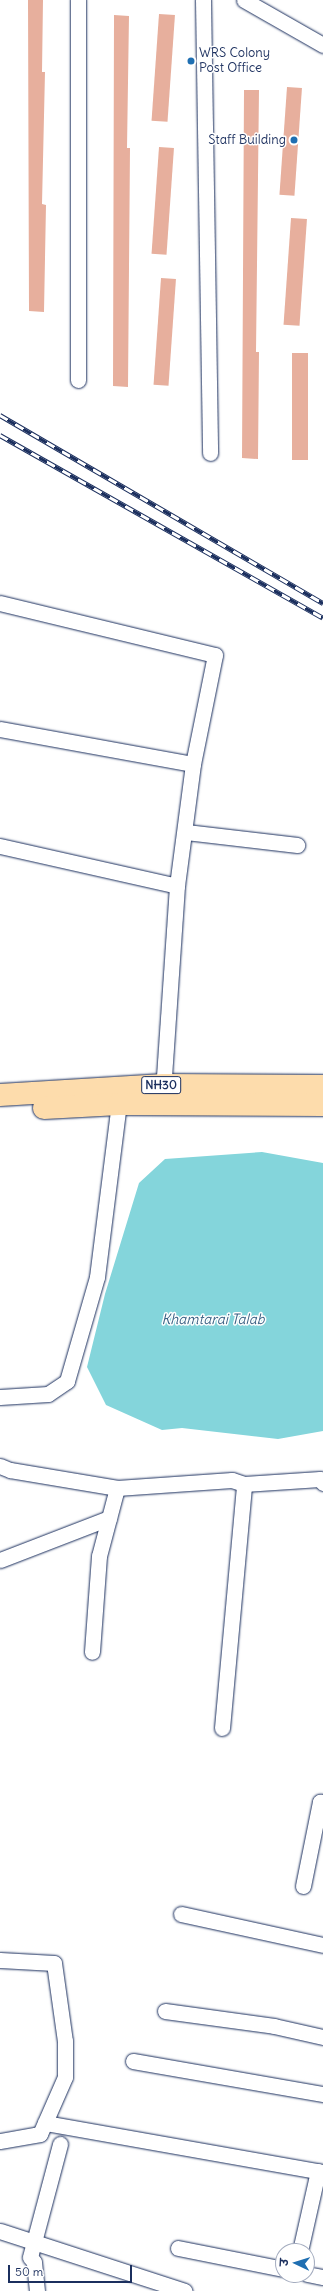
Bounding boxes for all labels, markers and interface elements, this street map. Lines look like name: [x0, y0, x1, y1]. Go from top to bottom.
place label: WRS Colony Post Office: [199, 46, 270, 77]
marker: WRS Colony Post Office: [186, 56, 196, 66]
place label: Staff Building: [208, 132, 286, 148]
marker: Staff Building: [289, 135, 299, 145]
road number: NH30: [141, 1075, 181, 1095]
water label: Khamtarai Talab: [162, 1311, 264, 1327]
north arrow: [275, 2243, 315, 2283]
scale bar: [10, 2257, 134, 2283]
text: उ: [277, 2258, 291, 2266]
text: 50 m: [15, 2264, 43, 2279]

